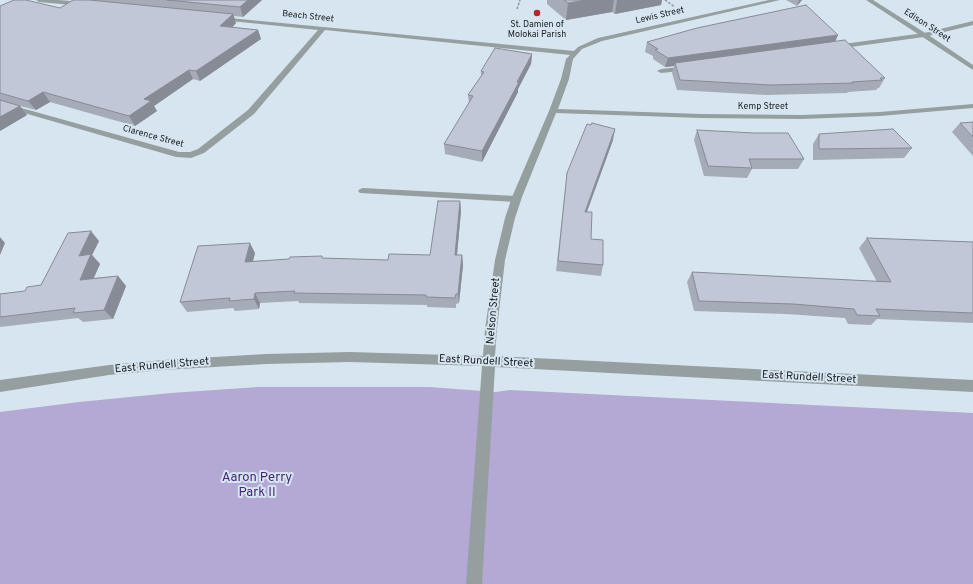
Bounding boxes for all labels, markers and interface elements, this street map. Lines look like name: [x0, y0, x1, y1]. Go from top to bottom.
street label: Lewis Street: [635, 5, 685, 27]
street label: Edison Street: [902, 7, 952, 45]
marker: St. Damien of Molokai Parish: [532, 8, 542, 18]
street label: Beach Street: [282, 9, 334, 25]
place label: St. Damien of Molokai Parish: [508, 20, 566, 41]
street label: Kemp Street: [738, 102, 788, 112]
street label: Clarence Street: [121, 124, 185, 150]
street label: Nelson Street: [485, 277, 503, 345]
street label: East Rundell Street: [438, 353, 534, 371]
street label: East Rundell Street: [114, 355, 210, 377]
street label: East Rundell Street: [761, 369, 857, 387]
park label: Aaron Perry Park II: [222, 470, 292, 501]

